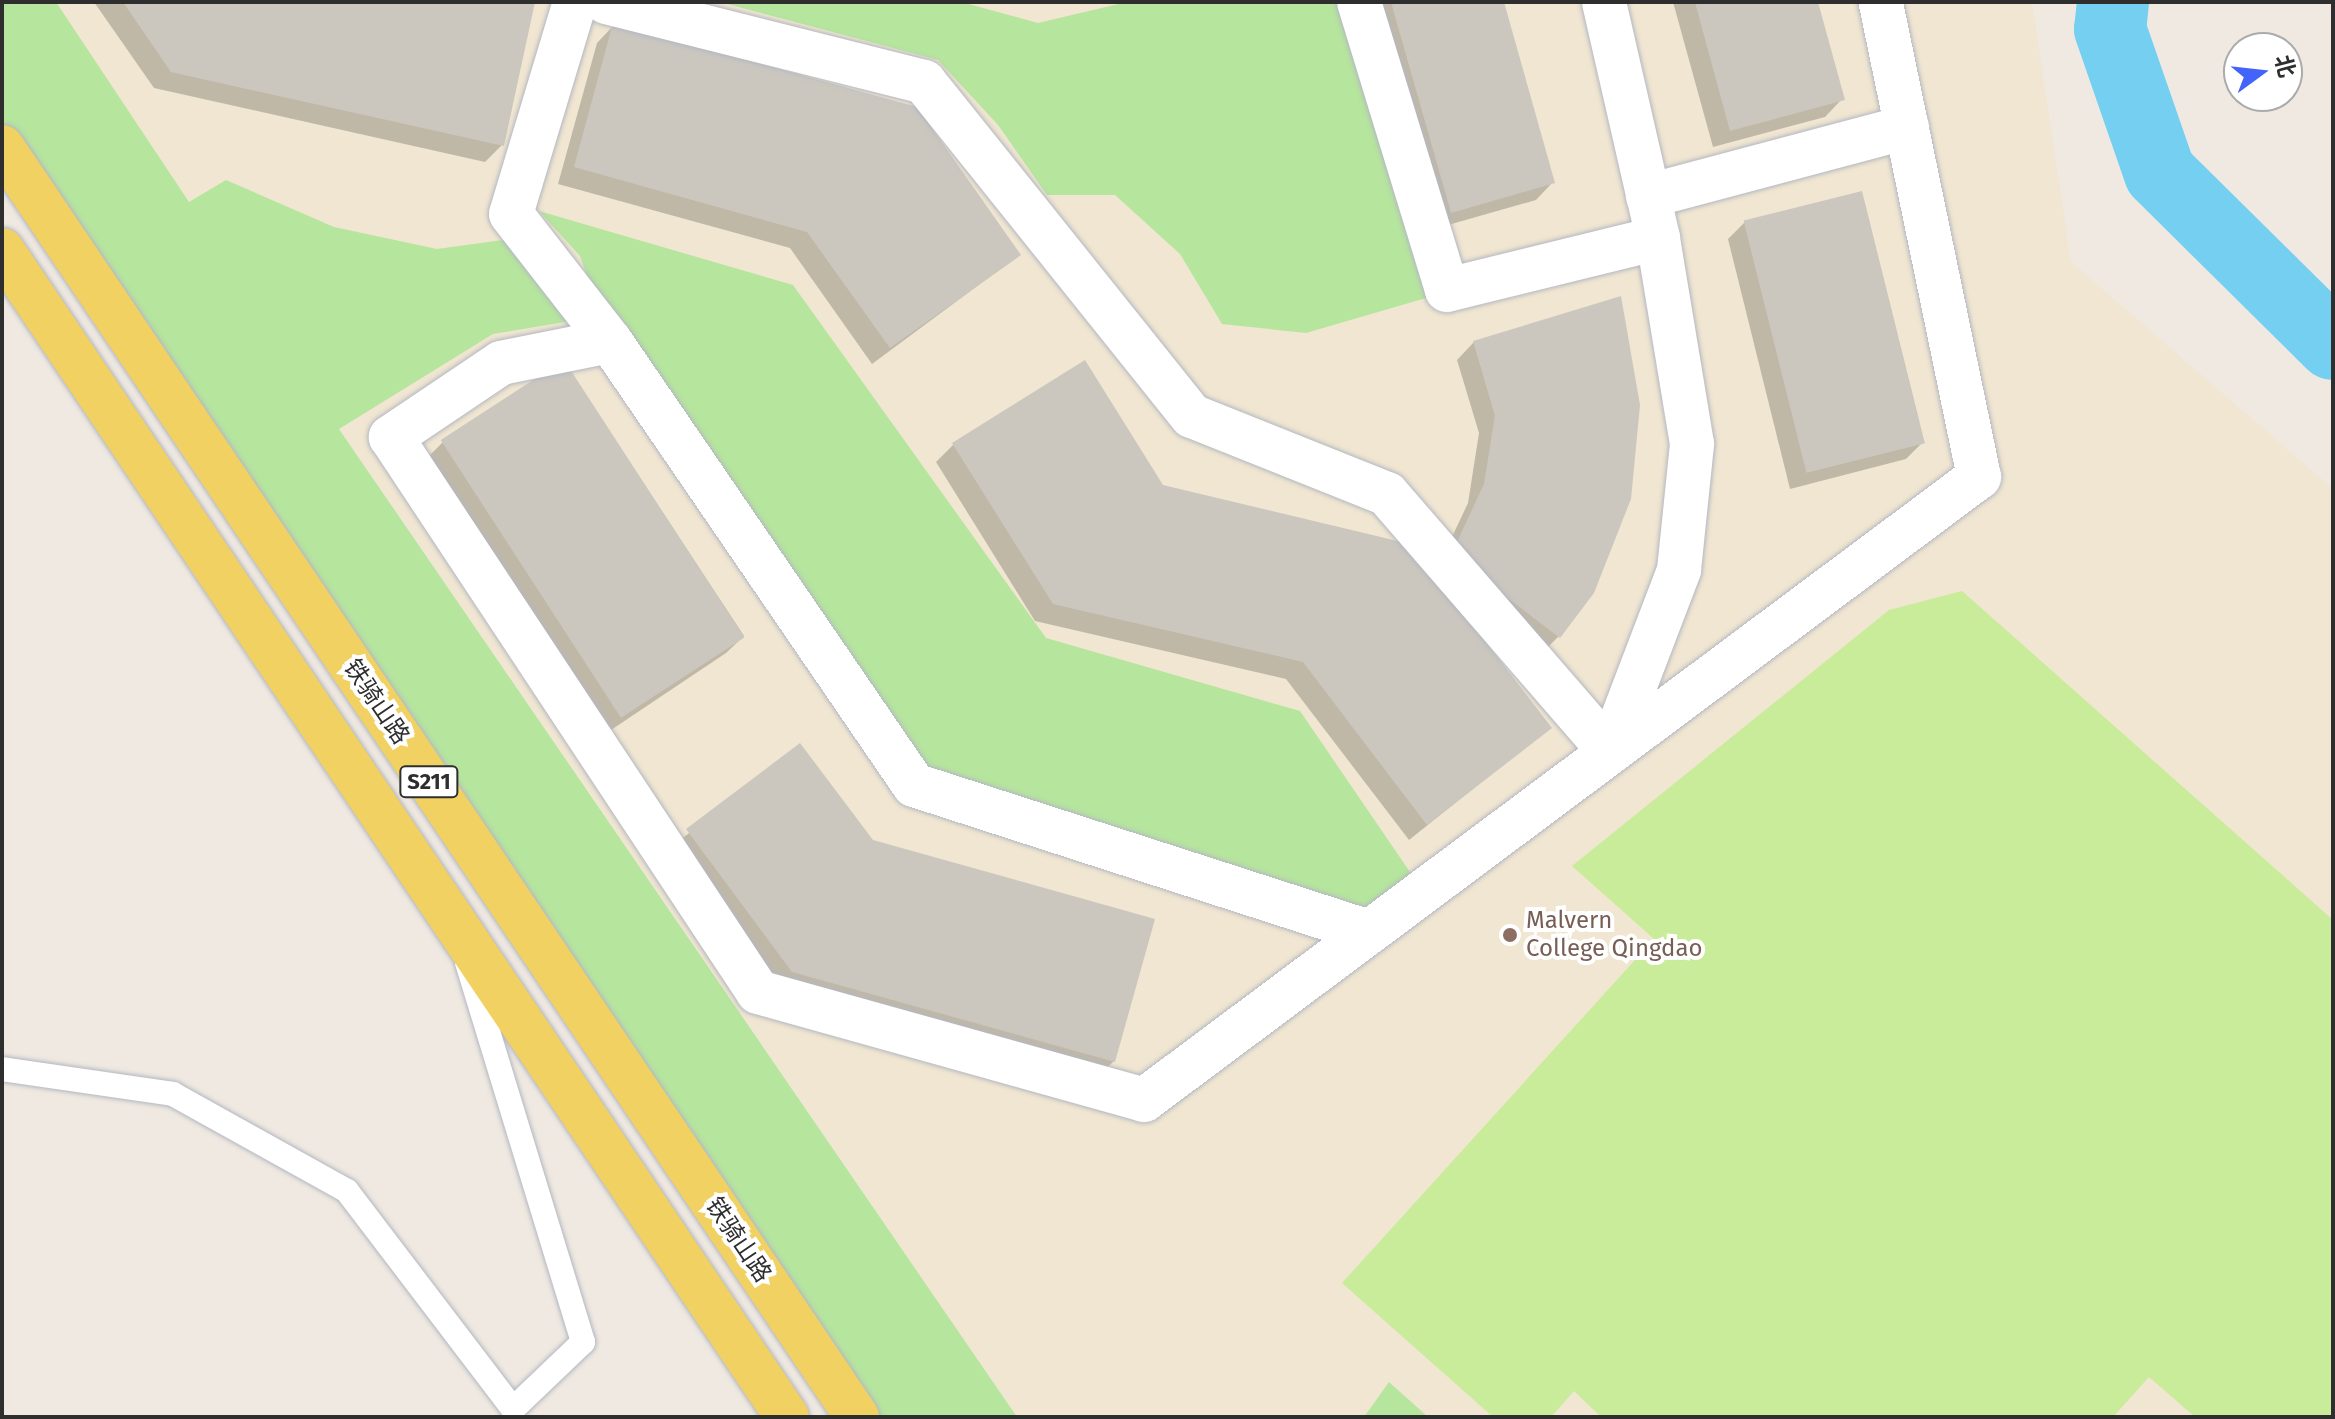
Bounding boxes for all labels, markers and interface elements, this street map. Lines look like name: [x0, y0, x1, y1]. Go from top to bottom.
north arrow: [2223, 32, 2303, 112]
text: 北: [2269, 52, 2301, 80]
street label: 铁骑山路: [337, 654, 415, 750]
road number: S211: [399, 764, 459, 800]
place label: Malvern College Qingdao: [1526, 907, 1702, 963]
marker: Malvern College Qingdao: [1501, 926, 1519, 944]
street label: 铁骑山路: [699, 1192, 777, 1288]

